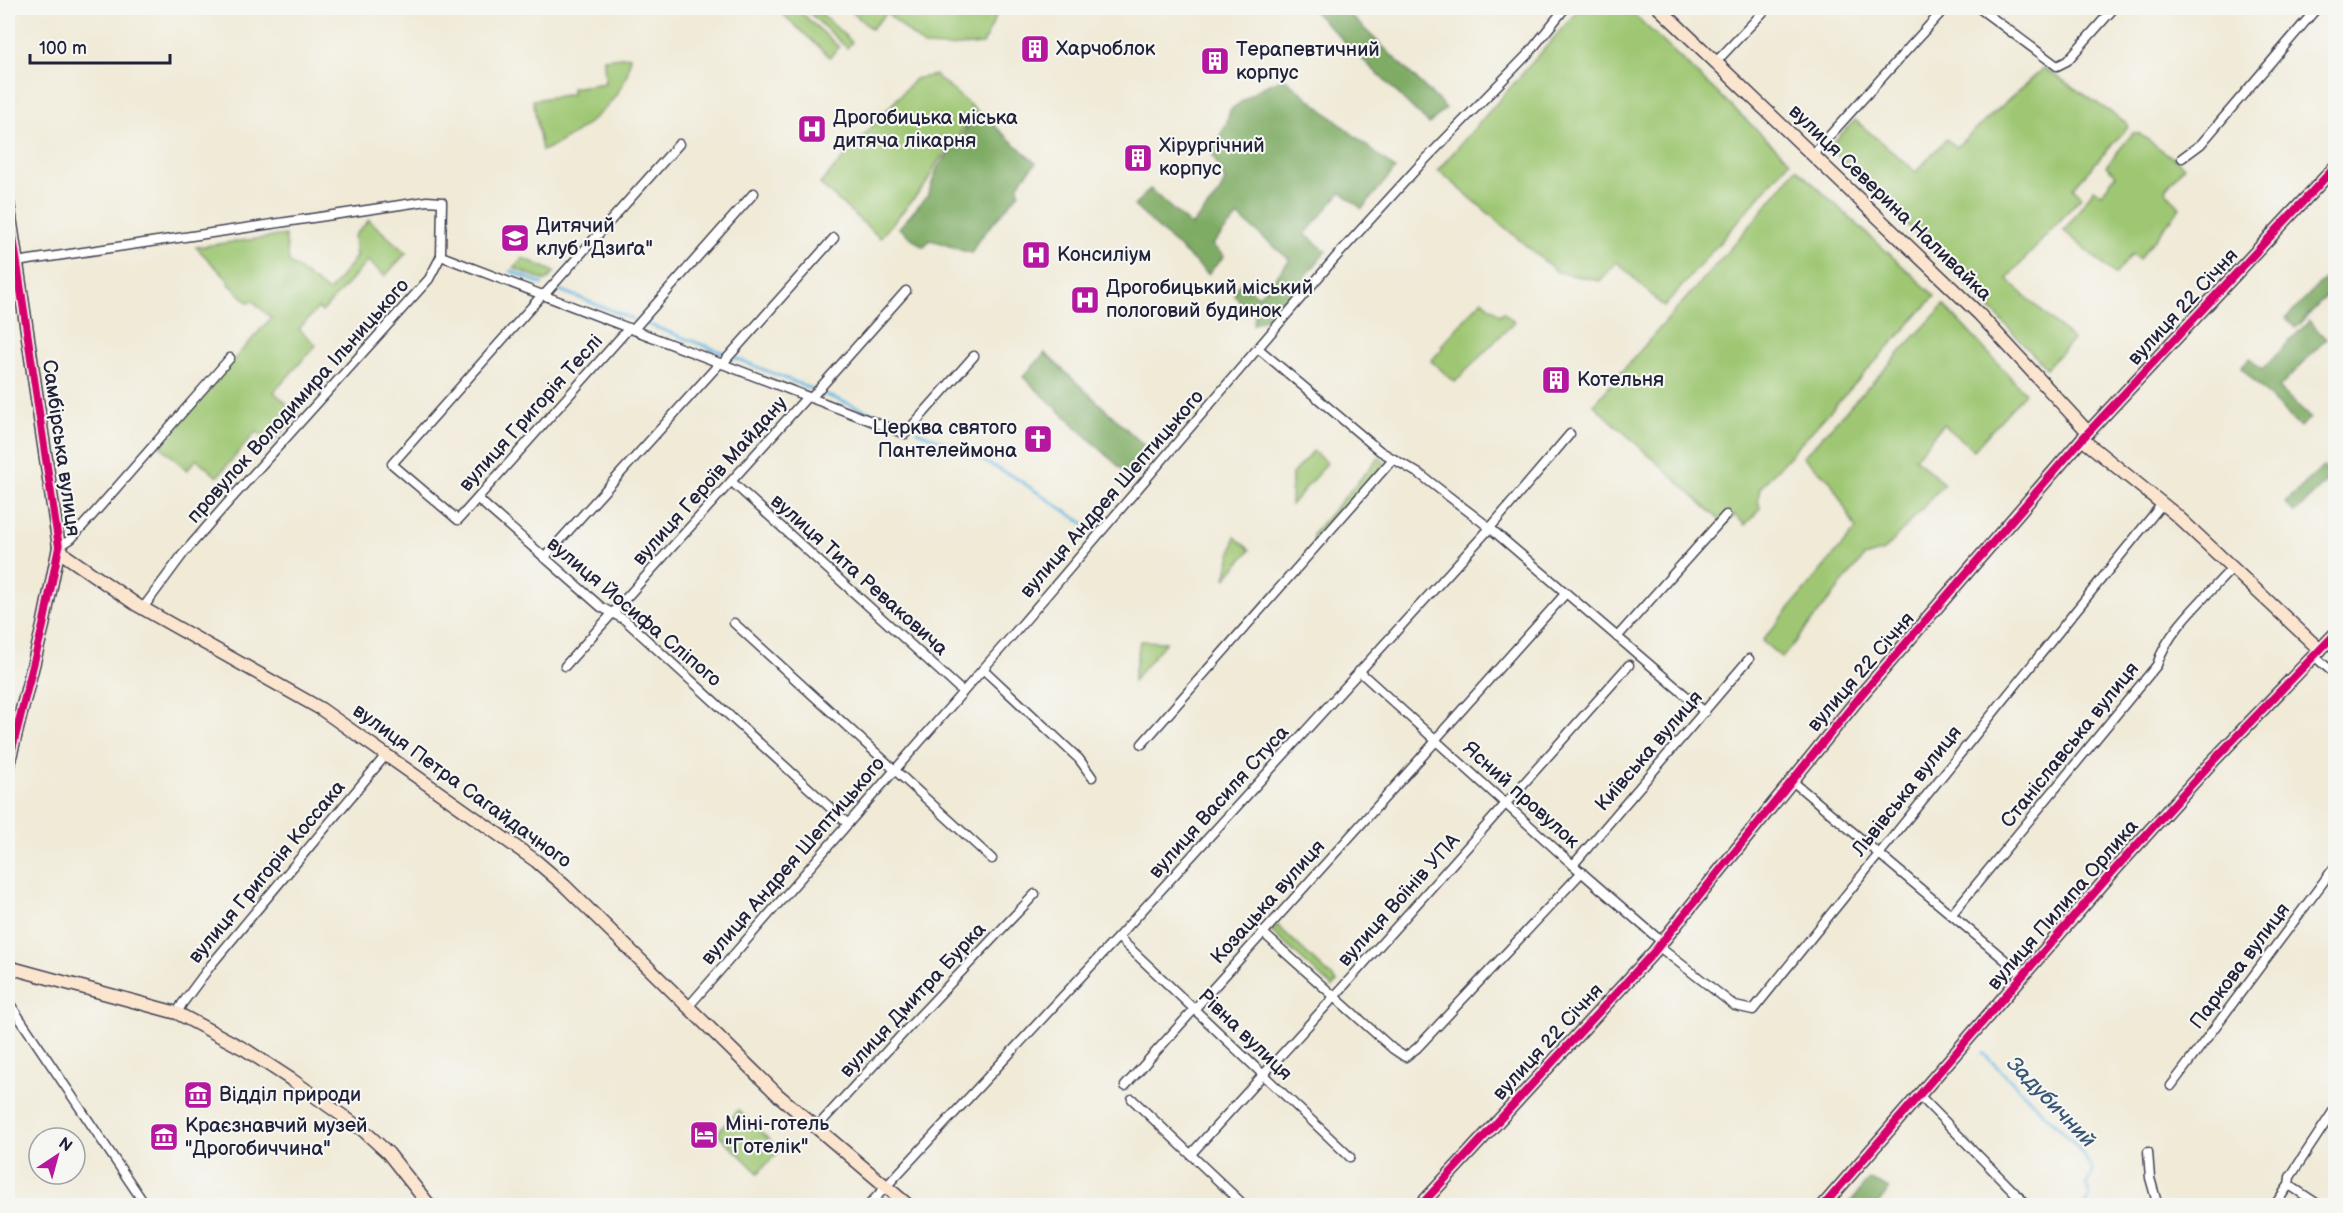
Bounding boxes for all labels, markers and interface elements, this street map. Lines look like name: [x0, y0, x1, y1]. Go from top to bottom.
scale bar: [30, 27, 170, 65]
building icon: Харчоблок: [1019, 33, 1051, 65]
place label: Харчоблок: [1056, 37, 1156, 61]
text: 100 m: [39, 38, 87, 59]
place label: Терапевтичний корпус: [1236, 38, 1380, 85]
building icon: Терапевтичний корпус: [1199, 45, 1231, 77]
street label: вулиця Северина Наливайка: [1784, 100, 1997, 306]
place label: Дрогобицька міська дитяча лікарня: [833, 106, 1018, 153]
hospital icon: Дрогобицька міська дитяча лікарня: [796, 113, 828, 145]
place label: Хірургічний корпус: [1159, 134, 1265, 181]
building icon: Хірургічний корпус: [1122, 142, 1154, 174]
place label: Дитячий клуб "Дзиґа": [536, 214, 653, 261]
school or university icon: Дитячий клуб "Дзиґа": [499, 222, 531, 254]
hospital icon: Консиліум: [1020, 239, 1052, 271]
place label: Консиліум: [1057, 243, 1151, 267]
street label: вулиця 22 Січня: [2123, 244, 2243, 370]
street label: провулок Володимира Ільницького: [182, 274, 414, 528]
place label: Дрогобицький міський пологовий будинок: [1106, 276, 1313, 323]
hospital icon: Дрогобицький міський пологовий будинок: [1069, 284, 1101, 316]
street label: вулиця Григорія Теслі: [454, 329, 608, 497]
street label: Самбірська вулиця: [37, 358, 85, 538]
building icon: Котельня: [1540, 364, 1572, 396]
place label: Котельня: [1577, 368, 1664, 392]
street label: вулиця Андрея Шептицького: [1015, 385, 1209, 603]
street label: вулиця Героїв Майдану: [628, 391, 792, 571]
place label: Церква святого Пантелеймона: [872, 416, 1017, 463]
church icon: Церква святого Пантелеймона: [1022, 423, 1054, 455]
street label: вулиця Тита Реваковича: [766, 489, 953, 661]
street label: вулиця Йосифа Сліпого: [542, 532, 726, 692]
street label: вулиця 22 Січня: [1803, 607, 1919, 737]
street label: Станіславська вулиця: [1996, 657, 2144, 833]
street label: Київська вулиця: [1590, 686, 1708, 816]
street label: вулиця Петра Сагайдачного: [348, 699, 576, 873]
street label: вулиця Василя Стуса: [1144, 720, 1294, 883]
street label: Львівська вулиця: [1846, 721, 1967, 862]
street label: Ясний провулок: [1458, 736, 1584, 854]
street label: вулиця Андрея Шептицького: [696, 752, 890, 970]
street label: вулиця Григорія Коссака: [183, 776, 351, 968]
street label: вулиця Пилипа Орлика: [1982, 815, 2144, 995]
street label: вулиця Воїнів УПА: [1333, 828, 1466, 971]
street label: Козацька вулиця: [1206, 835, 1330, 969]
street label: Паркова вулиця: [2185, 898, 2295, 1034]
street label: вулиця Дмитра Бурка: [835, 917, 991, 1083]
street label: вулиця 22 Січня: [1488, 979, 1608, 1105]
street label: Рівна вулиця: [1193, 984, 1297, 1086]
water label: Задубичний: [2001, 1051, 2101, 1153]
museum icon: Відділ природи: [182, 1079, 214, 1111]
place label: Відділ природи: [219, 1083, 361, 1107]
place label: Міні-готель "Готелік": [725, 1112, 829, 1159]
place label: Краєзнавчий музей "Дрогобиччина": [185, 1114, 368, 1161]
hotel icon: Міні-готель "Готелік": [688, 1119, 720, 1151]
museum icon: Краєзнавчий музей "Дрогобиччина": [148, 1121, 180, 1153]
north arrow: [27, 1126, 87, 1186]
text: N: [54, 1134, 75, 1156]

